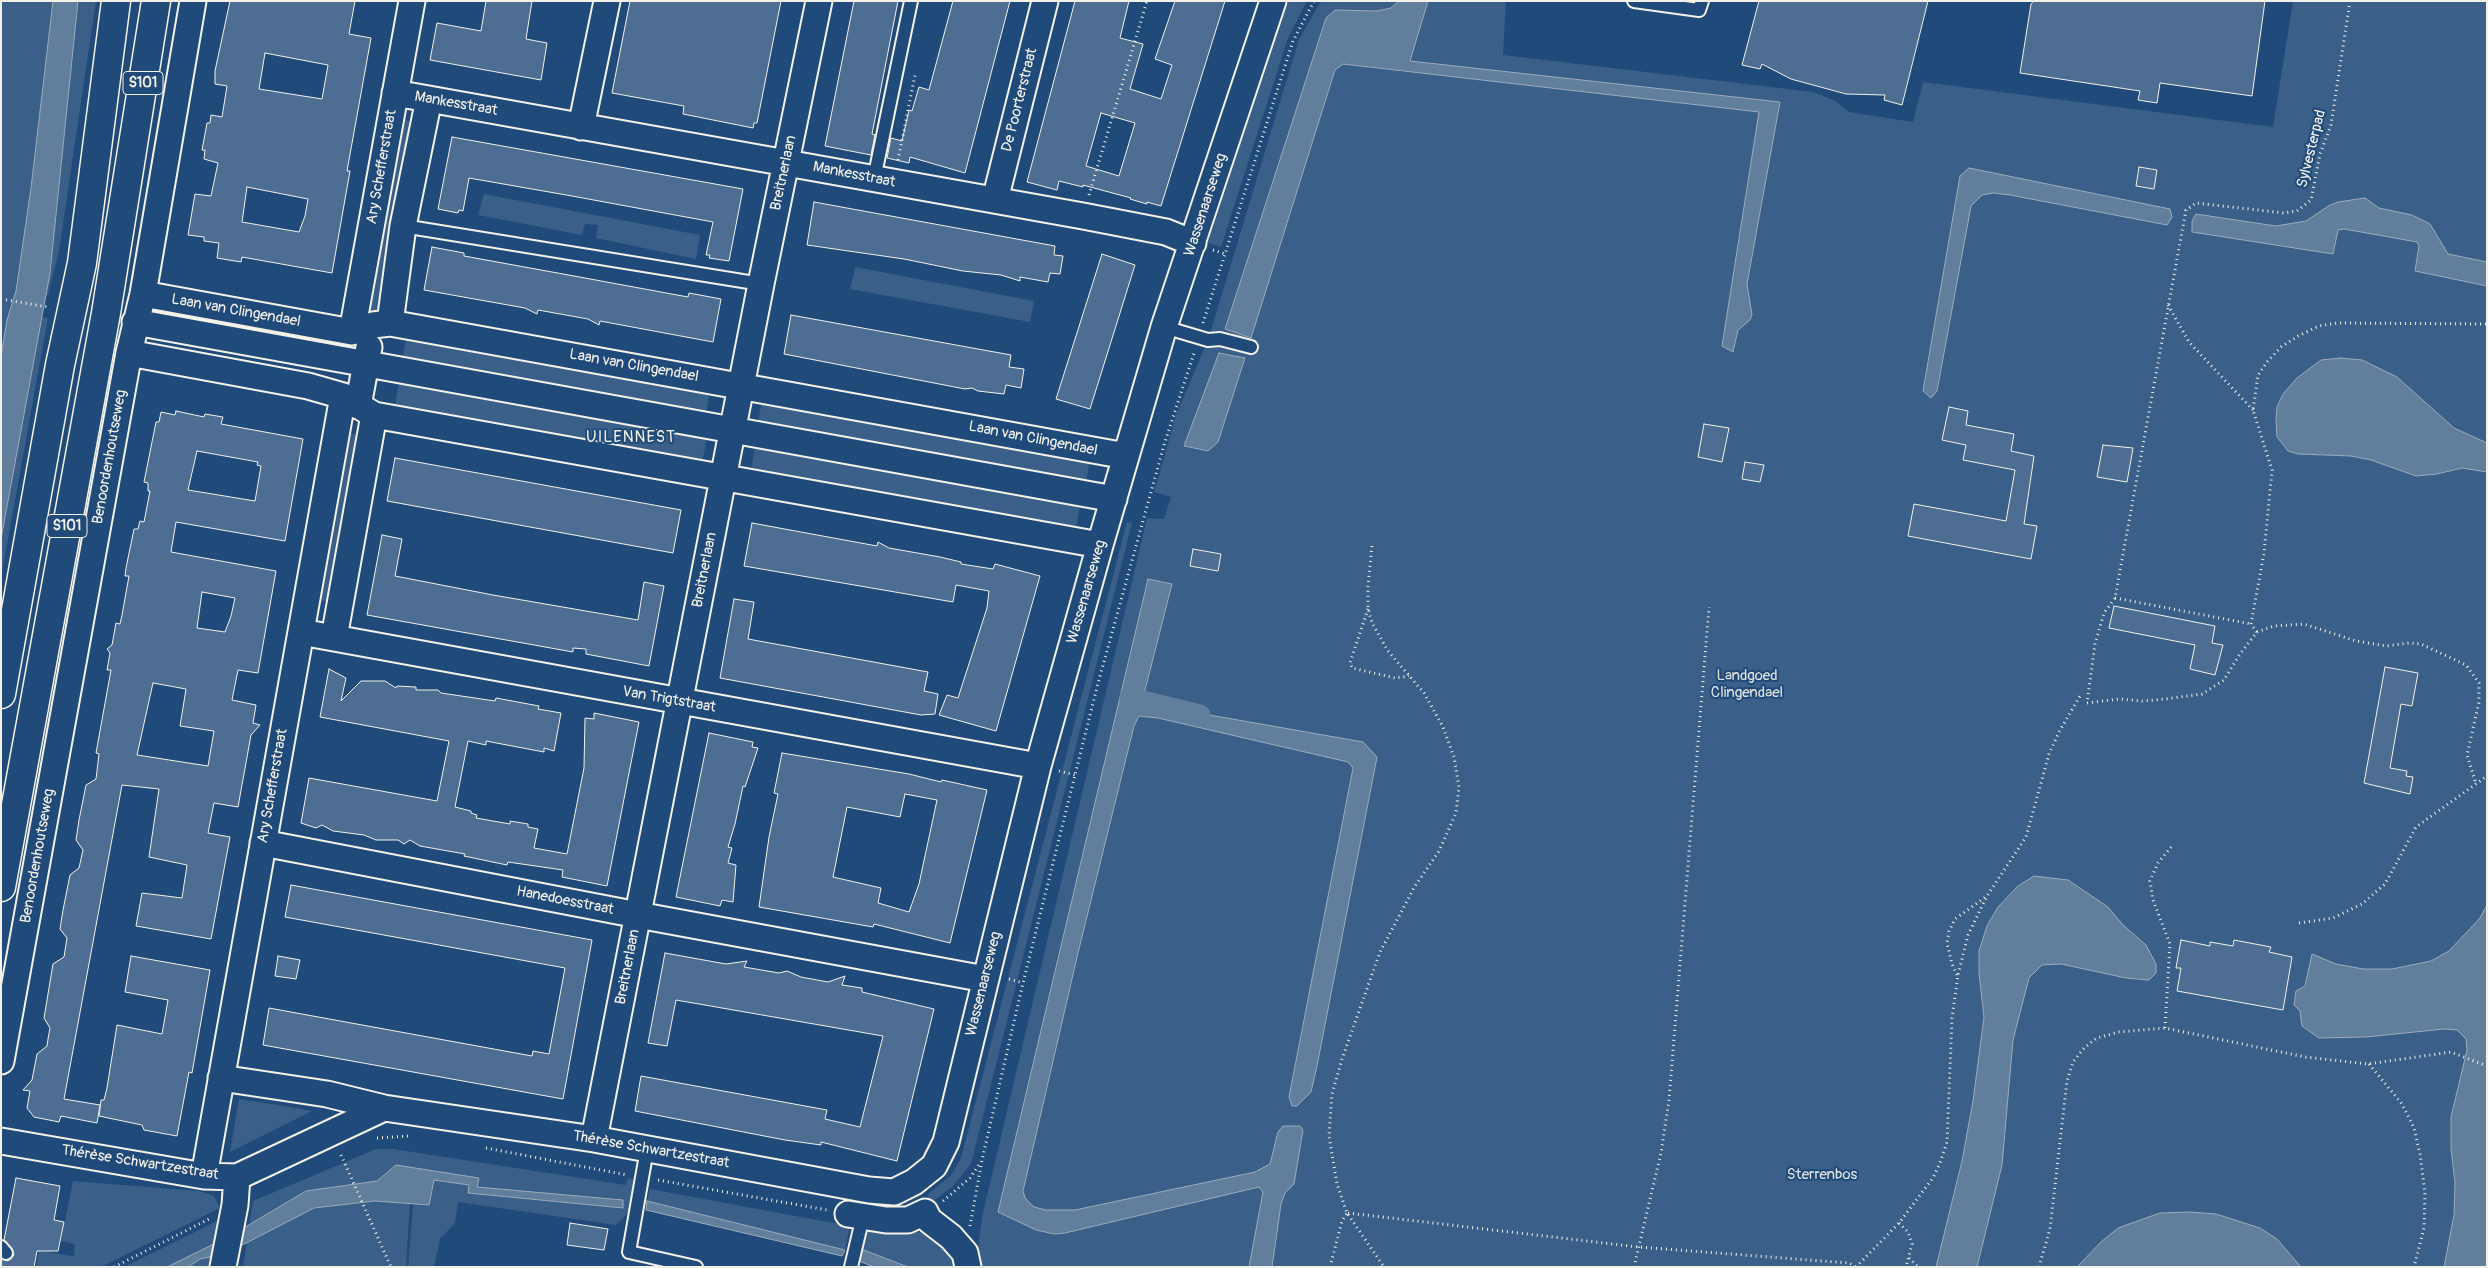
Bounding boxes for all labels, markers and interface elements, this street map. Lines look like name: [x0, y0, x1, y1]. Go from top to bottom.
street label: De Poorterstraat: [998, 46, 1042, 154]
road number: S101: [123, 72, 163, 95]
street label: Mankesstraat: [413, 88, 499, 120]
street label: Ary Schefferstraat: [363, 108, 401, 226]
street label: Sylvesterpad: [2294, 108, 2330, 190]
street label: Breitnerlaan: [767, 134, 801, 212]
street label: Wassenaarseweg: [1181, 151, 1231, 259]
street label: Mankesstraat: [811, 158, 897, 192]
street label: Laan van Clingendael: [170, 291, 302, 331]
street label: Laan van Clingendael: [568, 346, 700, 386]
street label: Benoordenhoutseweg: [89, 388, 131, 526]
street label: Laan van Clingendael: [967, 418, 1099, 460]
district label: UILENNEST: [585, 428, 677, 448]
road number: S101: [47, 514, 87, 538]
street label: Breitnerlaan: [689, 531, 721, 609]
street label: Wassenaarseweg: [1064, 538, 1110, 646]
park label: Landgoed Clingendael: [1711, 667, 1783, 702]
street label: Van Trigtstraat: [621, 683, 717, 717]
street label: Ary Schefferstraat: [254, 727, 292, 845]
street label: Benoordenhoutseweg: [17, 787, 59, 925]
street label: Hanedoesstraat: [515, 883, 615, 919]
street label: Breitnerlaan: [612, 928, 644, 1006]
street label: Wassenaarseweg: [962, 930, 1006, 1038]
street label: Thérèse Schwartzestraat: [571, 1127, 731, 1173]
street label: Thérèse Schwartzestraat: [60, 1142, 220, 1184]
park label: Sterrenbos: [1787, 1166, 1857, 1184]

